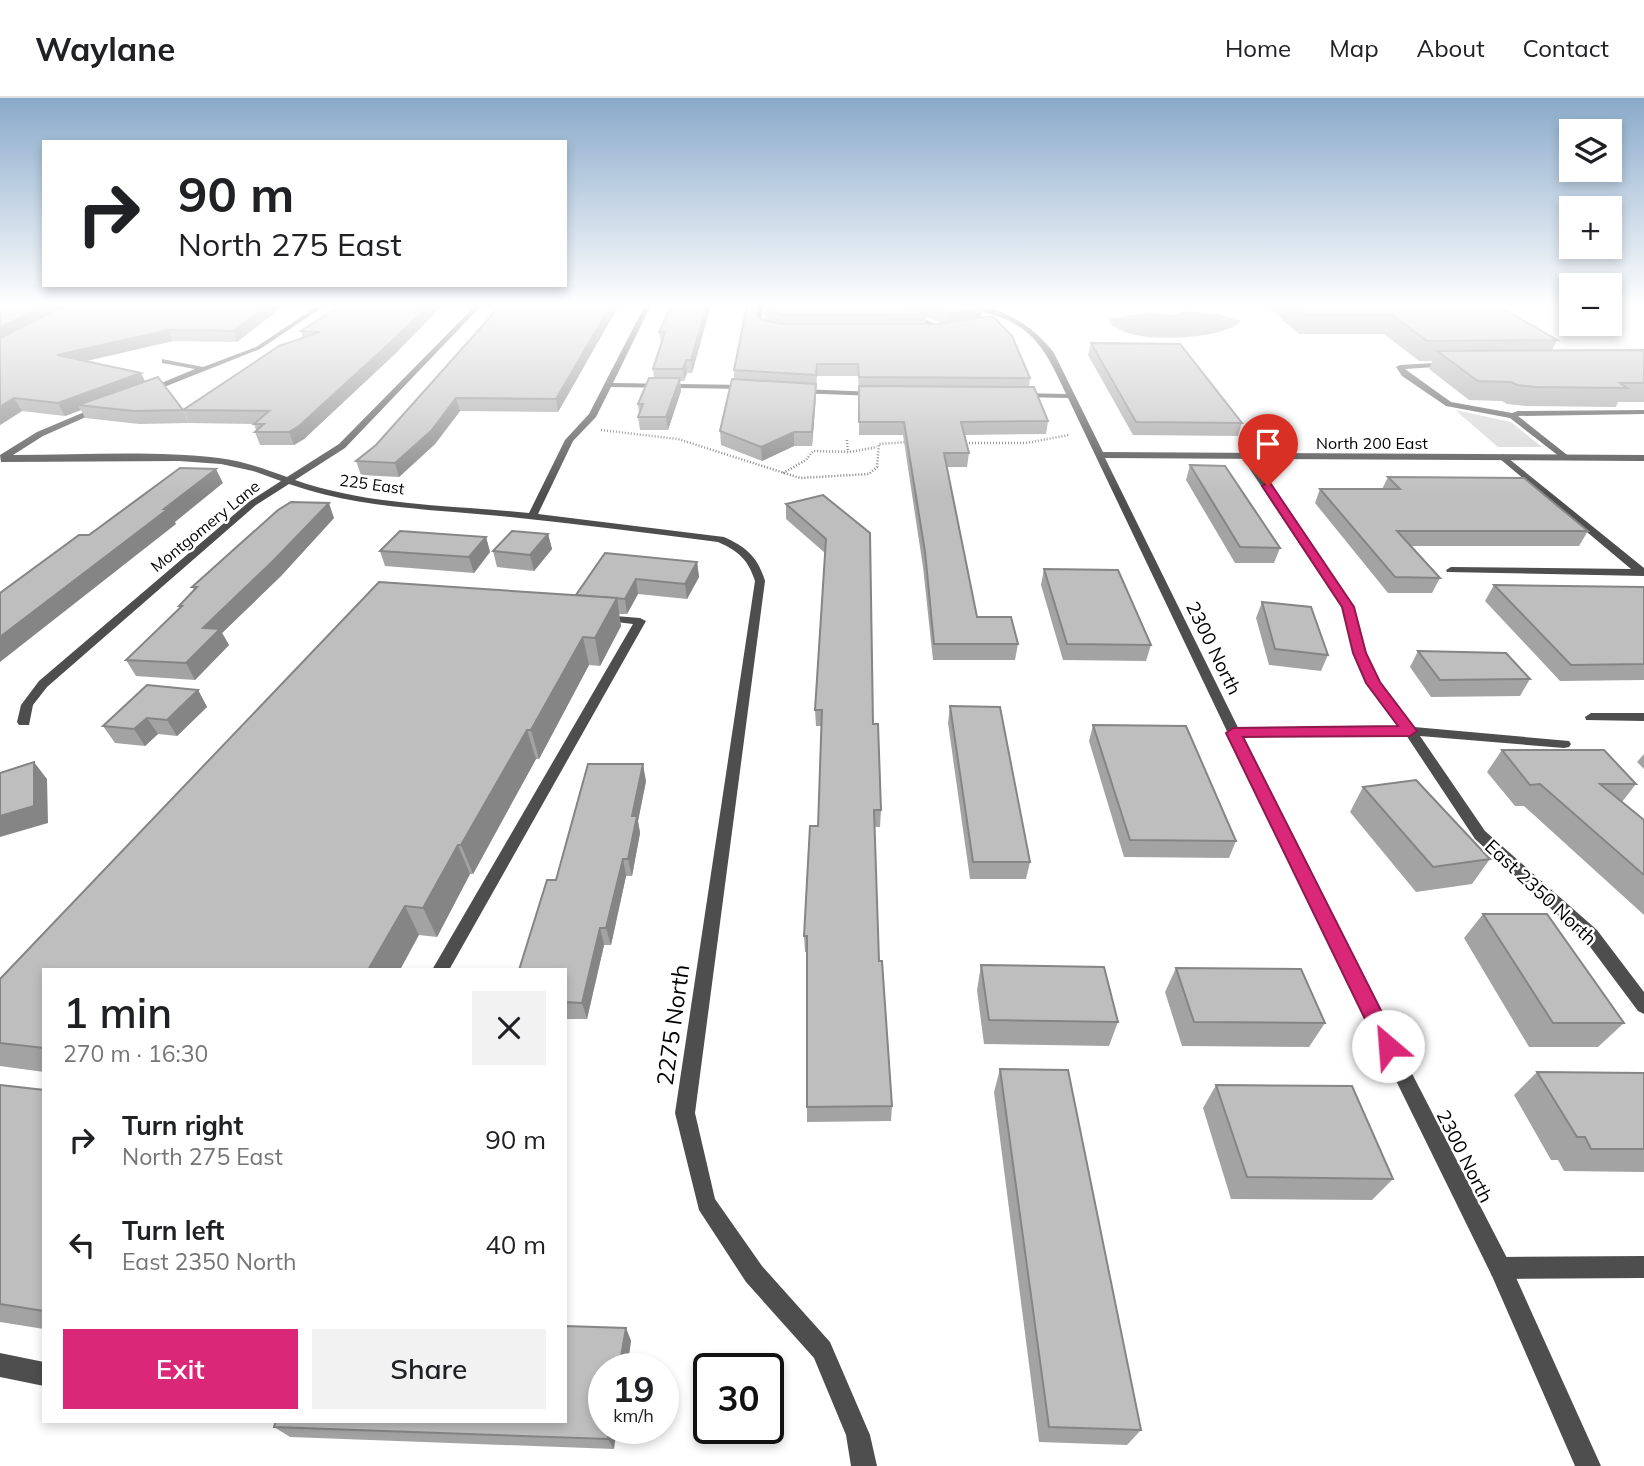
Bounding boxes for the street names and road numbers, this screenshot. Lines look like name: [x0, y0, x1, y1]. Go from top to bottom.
street label: North 200 East: [1316, 433, 1428, 453]
street label: 225 East: [338, 470, 406, 499]
street label: Montgomery Lane: [146, 476, 264, 576]
street label: 2300 North: [1181, 597, 1247, 699]
street label: East 2350 North: [1480, 834, 1602, 950]
street label: 2275 North: [650, 962, 695, 1087]
street label: 2300 North: [1431, 1106, 1499, 1206]

